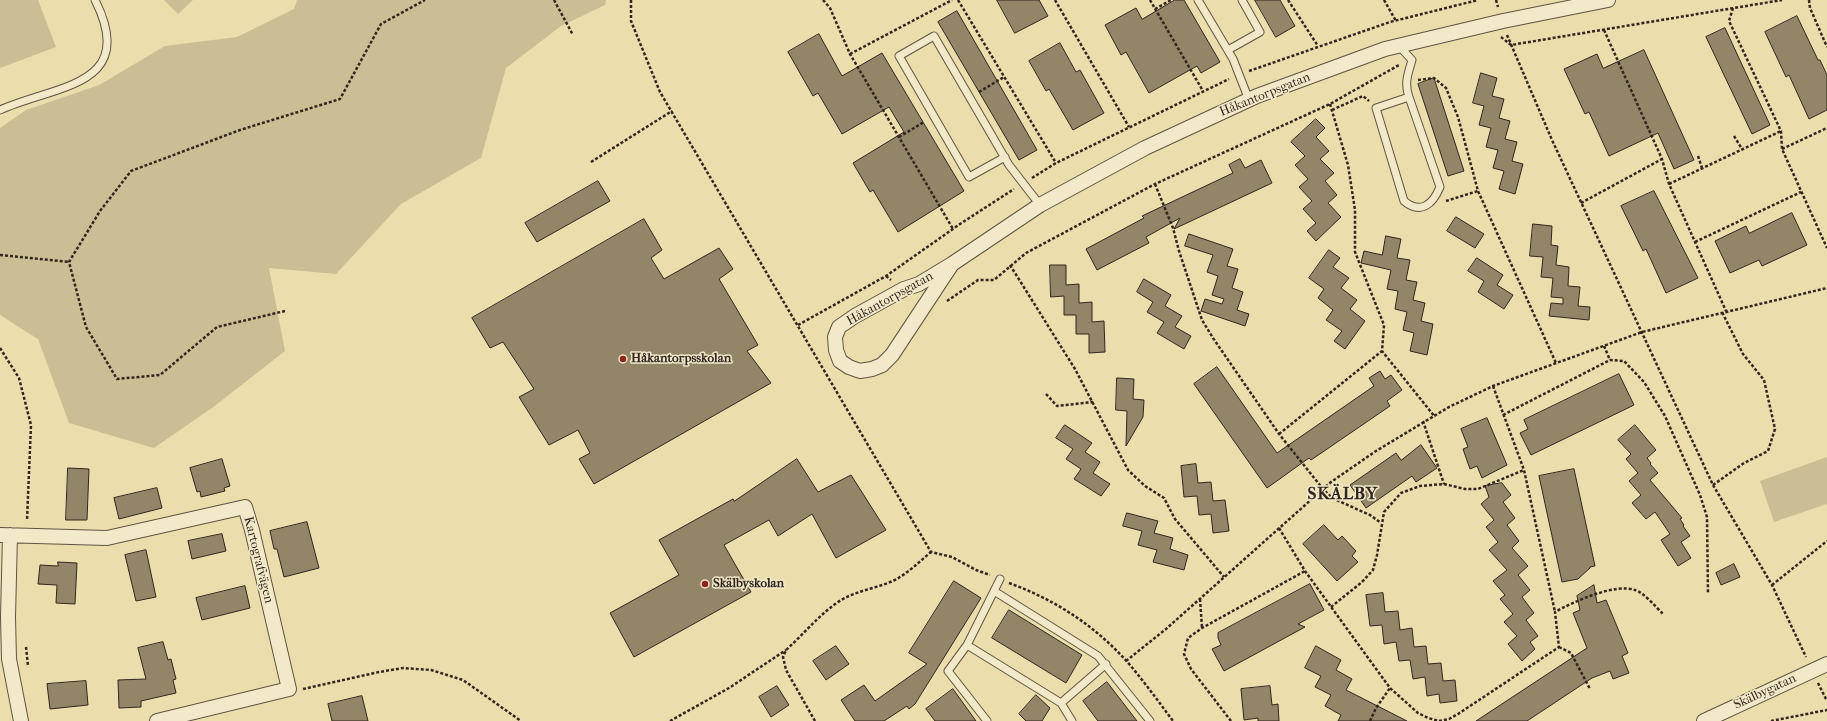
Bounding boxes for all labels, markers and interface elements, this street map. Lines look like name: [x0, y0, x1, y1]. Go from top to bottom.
street label: Håkantorpsgatan: [1217, 70, 1313, 120]
street label: Håkantorpsgatan: [844, 269, 936, 329]
place label: Håkantorpsskolan: [631, 351, 731, 367]
marker: Håkantorpsskolan: [618, 354, 628, 364]
district label: SKÄLBY: [1308, 485, 1378, 505]
street label: Kartografvägen: [240, 515, 276, 605]
place label: Skälbyskolan: [713, 576, 784, 592]
marker: Skälbyskolan: [700, 579, 710, 589]
street label: Skälbygatan: [1731, 671, 1799, 713]

